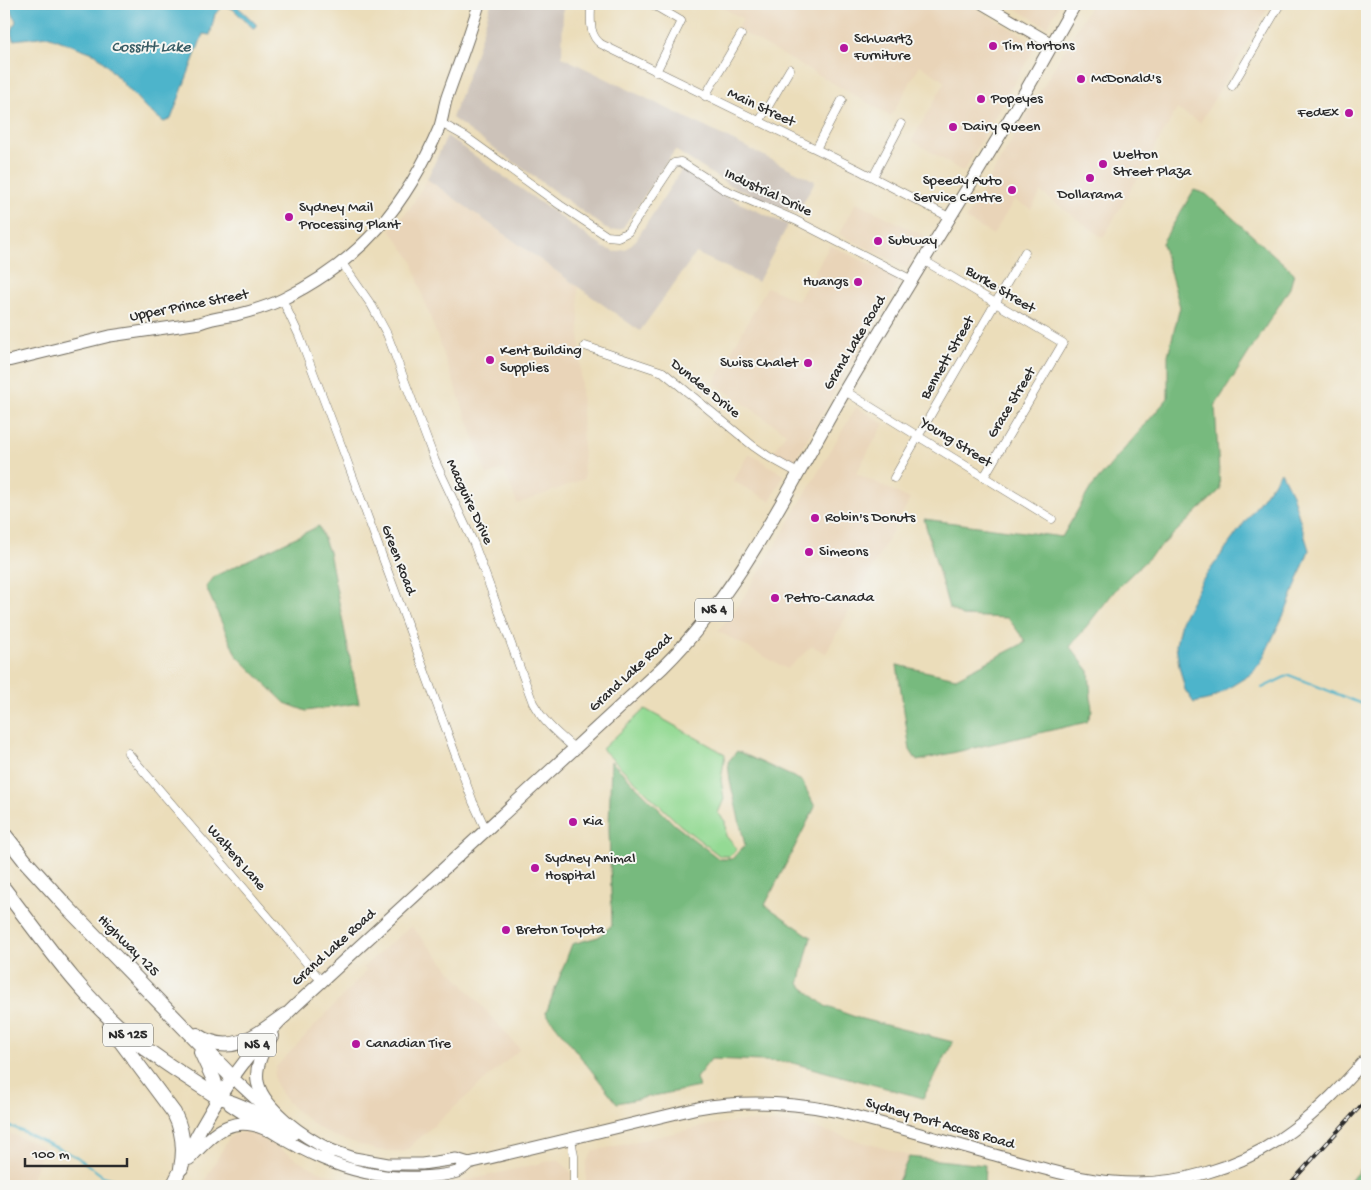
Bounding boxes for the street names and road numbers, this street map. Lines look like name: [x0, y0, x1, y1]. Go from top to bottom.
street label: Main Street: [724, 84, 799, 132]
street label: Industrial Drive: [721, 165, 815, 221]
street label: Burke Street: [961, 262, 1040, 319]
street label: Upper Prince Street: [128, 285, 252, 326]
street label: Grand Lake Road: [820, 291, 891, 394]
street label: Bennett Street: [916, 312, 980, 404]
street label: Dundee Drive: [666, 355, 744, 423]
street label: Grace Street: [984, 363, 1041, 442]
street label: Young Street: [915, 413, 997, 473]
street label: Macguire Drive: [441, 457, 497, 548]
street label: Green Road: [376, 522, 420, 599]
road number: NS 4: [695, 598, 733, 622]
street label: Grand Lake Road: [586, 629, 677, 716]
street label: Walters Lane: [203, 821, 270, 895]
street label: Grand Lake Road: [288, 905, 381, 991]
street label: Highway 125: [93, 911, 163, 981]
road number: NS 125: [103, 1024, 153, 1046]
road number: NS 4: [238, 1034, 276, 1056]
street label: Sydney Port Access Road: [863, 1094, 1018, 1154]

